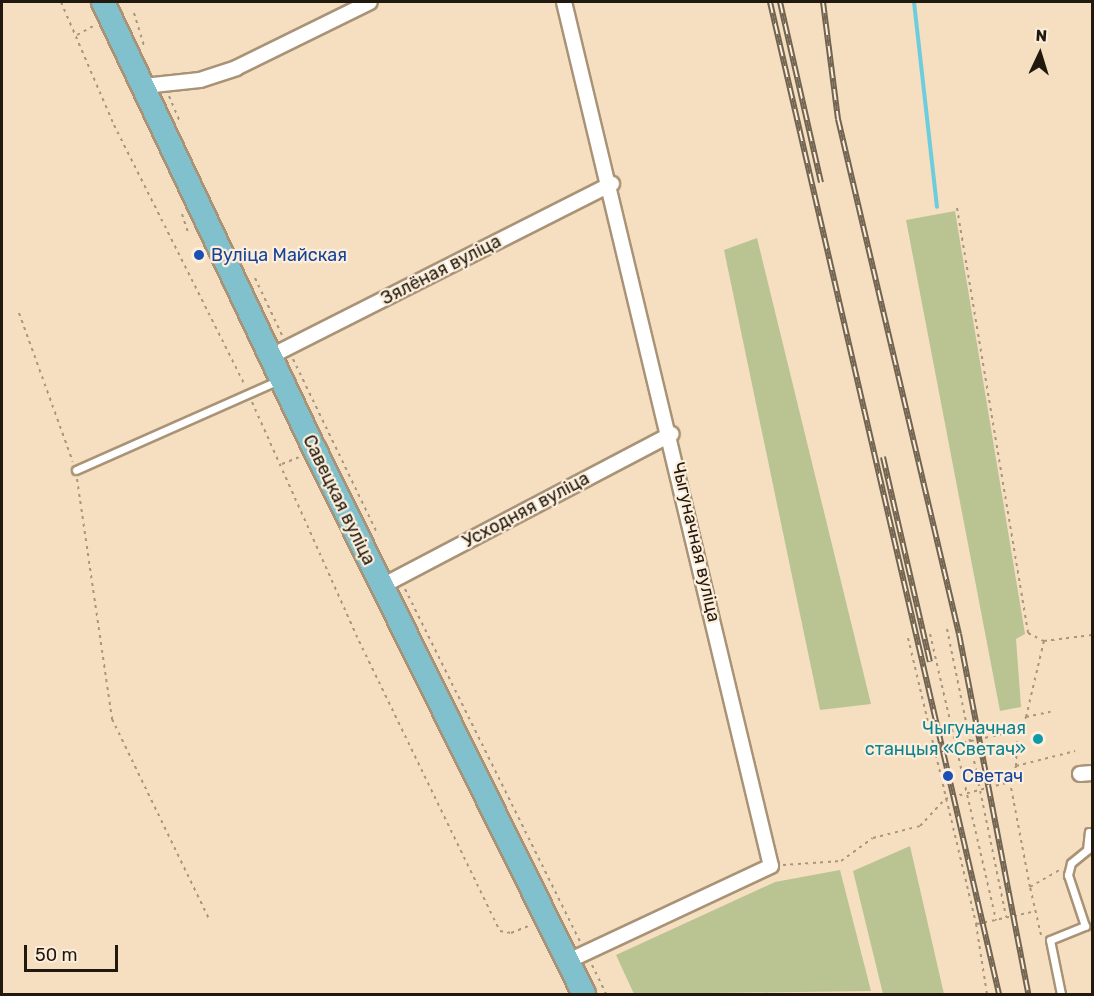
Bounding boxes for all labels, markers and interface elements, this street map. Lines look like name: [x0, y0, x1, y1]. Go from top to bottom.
north arrow: [1010, 24, 1070, 84]
text: N: [1035, 26, 1048, 45]
street label: Зялёная вуліца: [377, 230, 505, 310]
place label: Вуліца Майская: [211, 244, 347, 266]
marker: Вуліца Майская: [192, 248, 206, 262]
street label: Савецкая вуліца: [298, 431, 380, 569]
street label: Чыгуначная вуліца: [667, 460, 725, 624]
street label: Усходняя вуліца: [459, 468, 593, 552]
place label: Чыгуначная станцыя «Светач»: [865, 718, 1026, 760]
marker: Чыгуначная станцыя «Светач»: [1031, 732, 1045, 746]
place label: Светач: [962, 765, 1023, 787]
marker: Светач: [939, 767, 957, 785]
scale bar: [27, 933, 122, 971]
text: 50 m: [35, 944, 78, 966]

